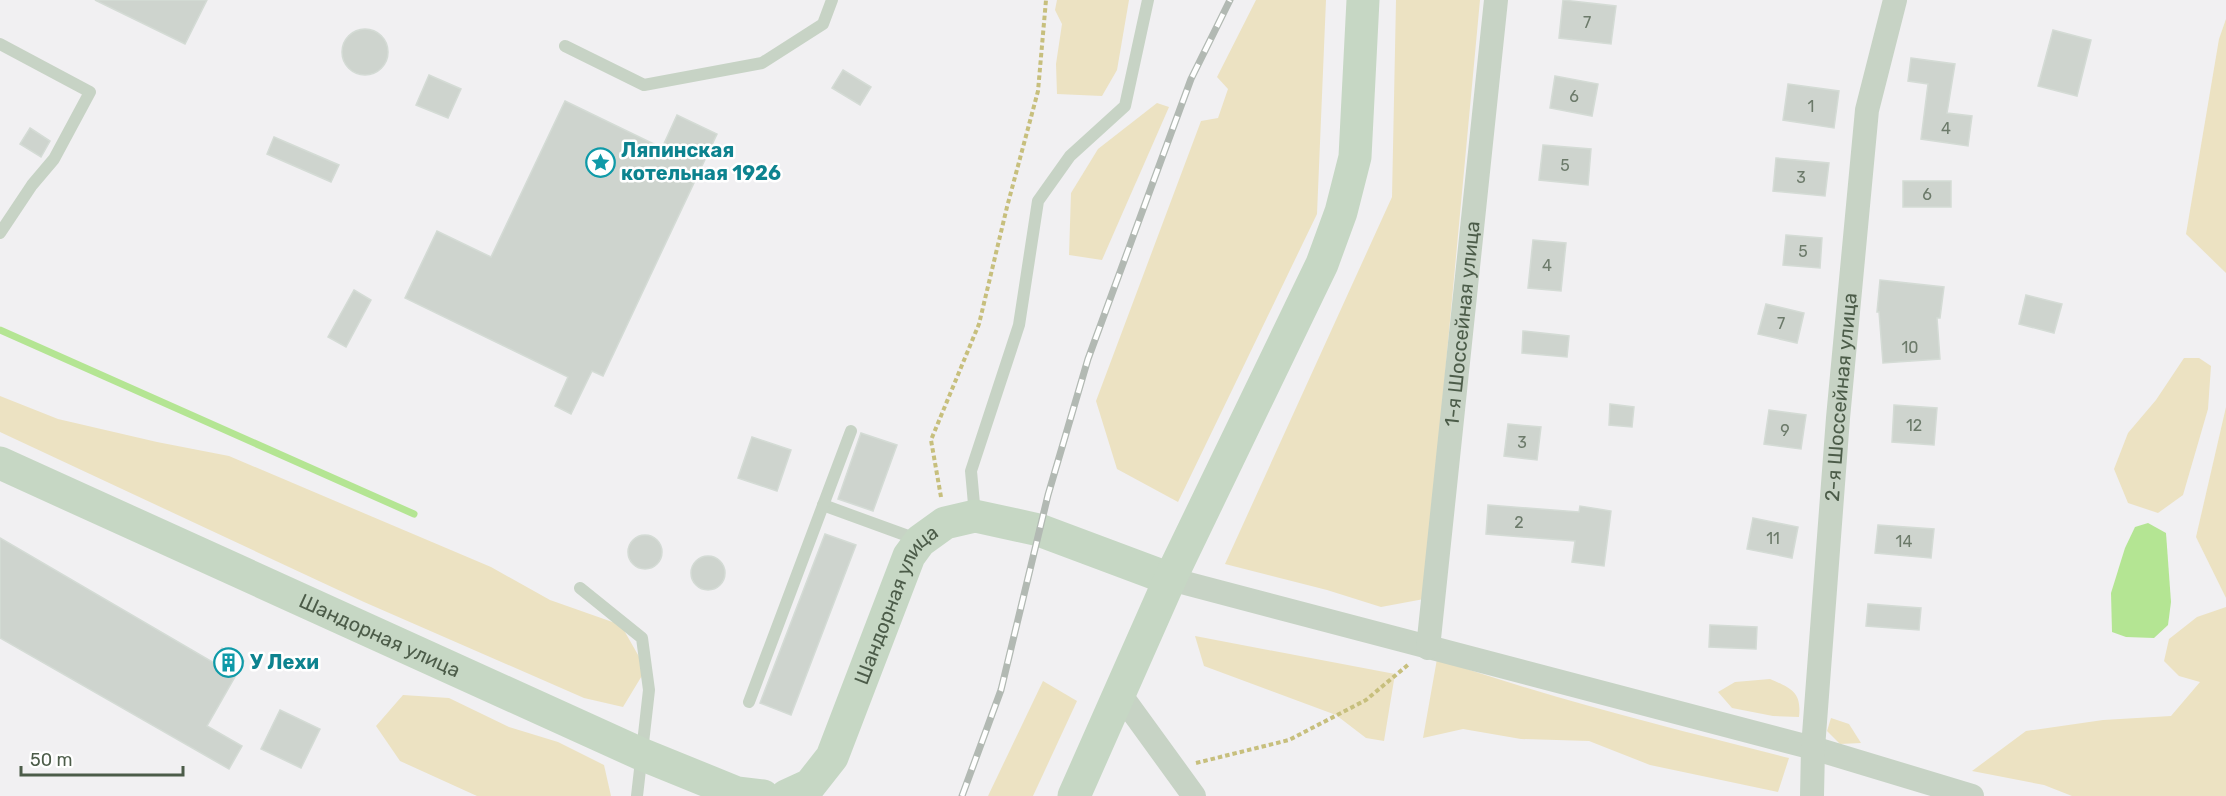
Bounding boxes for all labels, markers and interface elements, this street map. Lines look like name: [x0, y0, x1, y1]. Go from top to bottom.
house number: 7: [1583, 13, 1591, 32]
house number: 6: [1569, 87, 1579, 106]
house number: 1: [1808, 97, 1814, 116]
house number: 4: [1941, 119, 1951, 138]
place label: Ляпинская котельная 1926: [621, 138, 781, 185]
place icon: Ляпинская котельная 1926: [584, 146, 616, 178]
house number: 5: [1560, 156, 1570, 175]
house number: 3: [1796, 168, 1806, 187]
house number: 6: [1922, 185, 1932, 204]
street label: 1-я Шоссейная улица: [1439, 220, 1485, 428]
house number: 5: [1798, 242, 1808, 261]
house number: 4: [1542, 256, 1552, 275]
street label: 2-я Шоссейная улица: [1820, 292, 1862, 502]
house number: 7: [1777, 314, 1785, 333]
house number: 10: [1901, 338, 1919, 357]
house number: 12: [1906, 416, 1922, 435]
house number: 9: [1780, 421, 1790, 440]
house number: 3: [1517, 433, 1527, 452]
house number: 2: [1514, 513, 1524, 532]
street label: Шандорная улица: [849, 520, 943, 688]
house number: 11: [1766, 529, 1780, 548]
house number: 14: [1896, 532, 1912, 551]
street label: Шандорная улица: [295, 588, 464, 682]
building icon: У Лехи: [213, 646, 245, 678]
place label: У Лехи: [250, 650, 319, 674]
scale bar: [21, 739, 183, 777]
text: 50 m: [30, 749, 73, 771]

